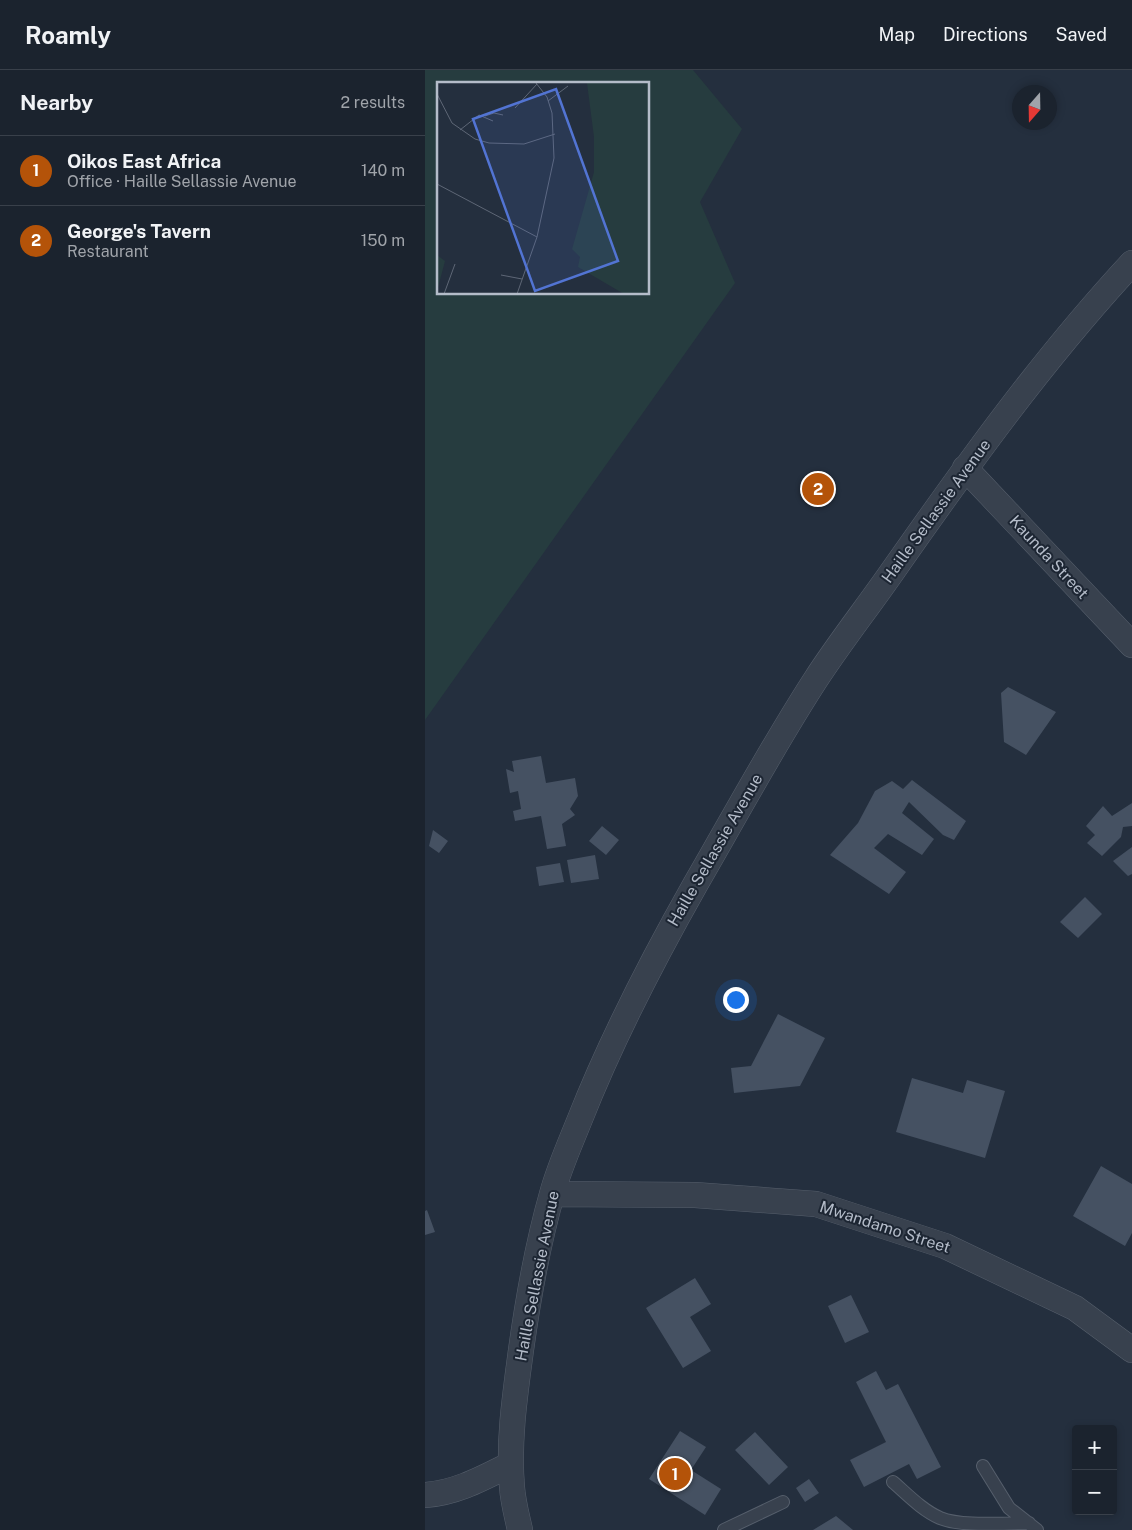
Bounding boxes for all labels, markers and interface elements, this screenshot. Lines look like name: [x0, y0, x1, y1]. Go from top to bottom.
text: Roamly: [25, 21, 111, 49]
text: Map: [878, 24, 915, 45]
text: Directions: [943, 24, 1028, 45]
text: Saved: [1056, 24, 1107, 45]
inset map: [437, 82, 650, 295]
north arrow: [1012, 85, 1057, 130]
text: Nearby: [20, 90, 93, 115]
text: 2 results: [340, 93, 405, 112]
text: Oikos East Africa: [67, 150, 221, 172]
text: 1: [33, 161, 39, 180]
text: 140 m: [361, 161, 405, 180]
text: Office · Haille Sellassie Avenue: [67, 172, 297, 191]
text: George's Tavern: [67, 220, 211, 242]
text: 2: [31, 231, 41, 250]
text: 150 m: [361, 231, 405, 250]
text: Restaurant: [67, 242, 149, 261]
street label: Haille Sellassie Avenue: [878, 435, 994, 587]
pin: 2: [802, 470, 834, 508]
street label: Kaunda Street: [1005, 511, 1093, 603]
street label: Haille Sellassie Avenue: [664, 770, 766, 930]
your location: [723, 987, 749, 1013]
street label: Haille Sellassie Avenue: [511, 1189, 563, 1363]
street label: Mwandamo Street: [817, 1197, 953, 1257]
map controls: [1072, 1425, 1117, 1515]
button: +: [1072, 1425, 1117, 1470]
pin: 1: [659, 1455, 691, 1493]
button: −: [1072, 1470, 1117, 1515]

